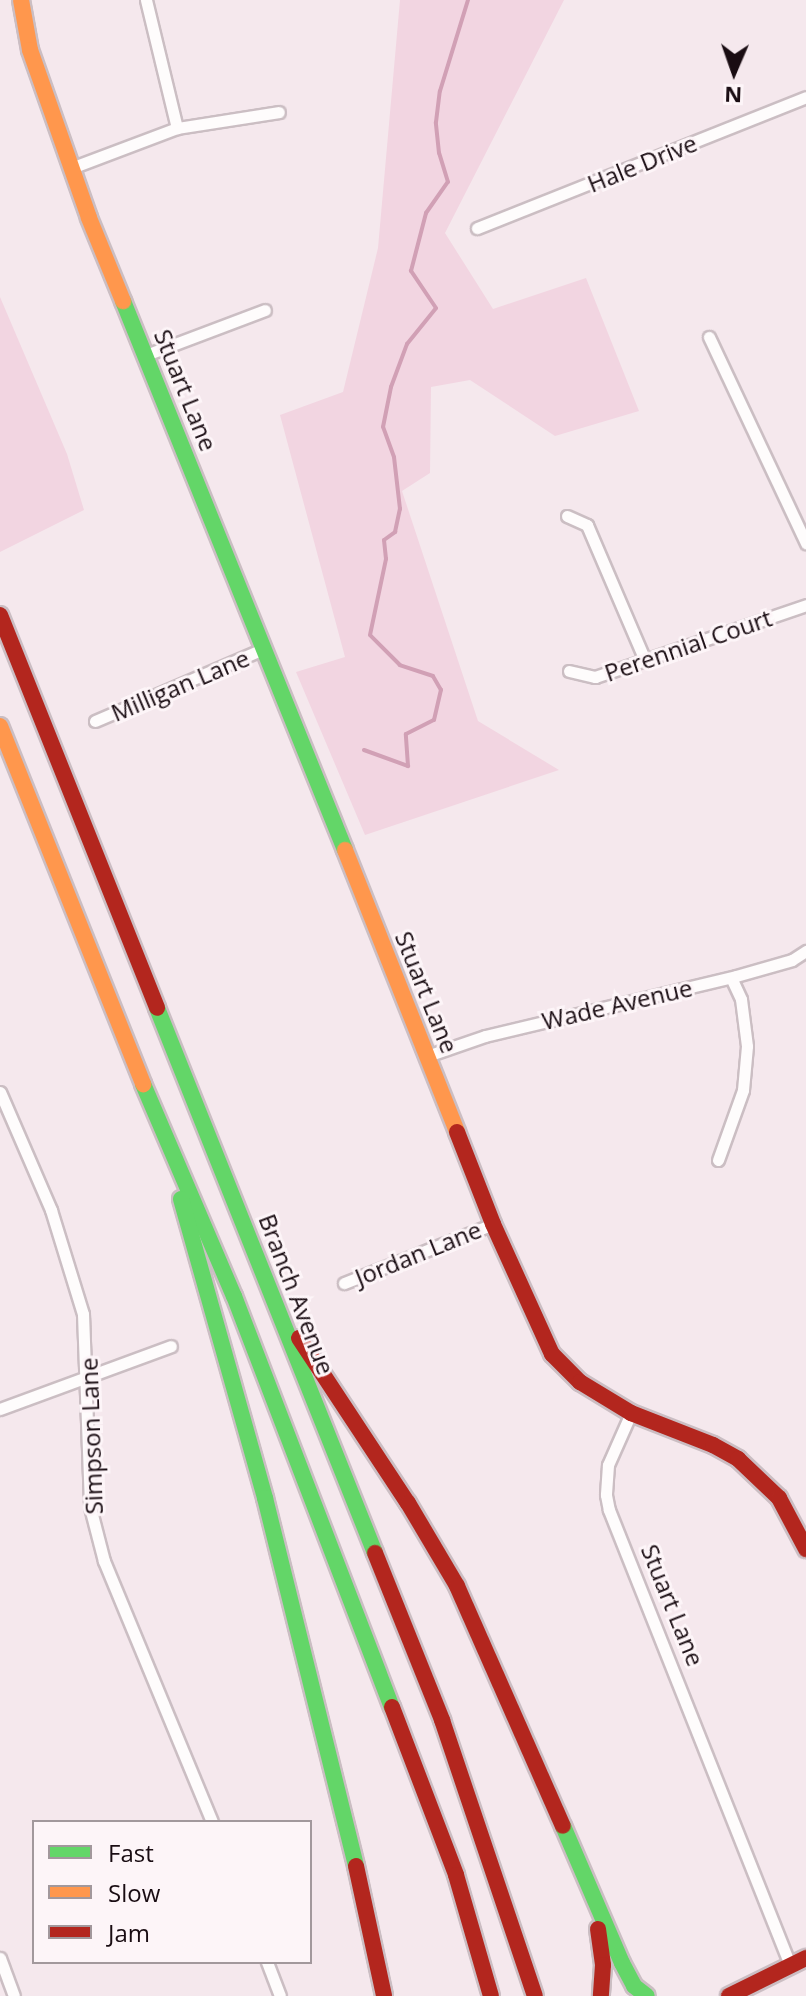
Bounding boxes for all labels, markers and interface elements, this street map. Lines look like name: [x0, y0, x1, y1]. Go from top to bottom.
north arrow: [694, 32, 774, 112]
text: N: [724, 81, 743, 111]
street label: Hale Drive: [583, 128, 701, 198]
street label: Stuart Lane: [149, 325, 223, 455]
street label: Perennial Court: [601, 603, 775, 687]
street label: Milligan Lane: [107, 643, 253, 727]
street label: Stuart Lane: [390, 927, 464, 1057]
street label: Wade Avenue: [539, 973, 695, 1035]
street label: Branch Avenue: [253, 1210, 341, 1378]
street label: Jordan Lane: [351, 1215, 485, 1291]
street label: Simpson Lane: [74, 1357, 108, 1515]
street label: Stuart Lane: [636, 1540, 710, 1670]
legend: [32, 1820, 312, 1964]
text: Fast: [108, 1836, 154, 1869]
text: Slow: [108, 1876, 160, 1909]
text: Jam: [108, 1916, 150, 1949]

